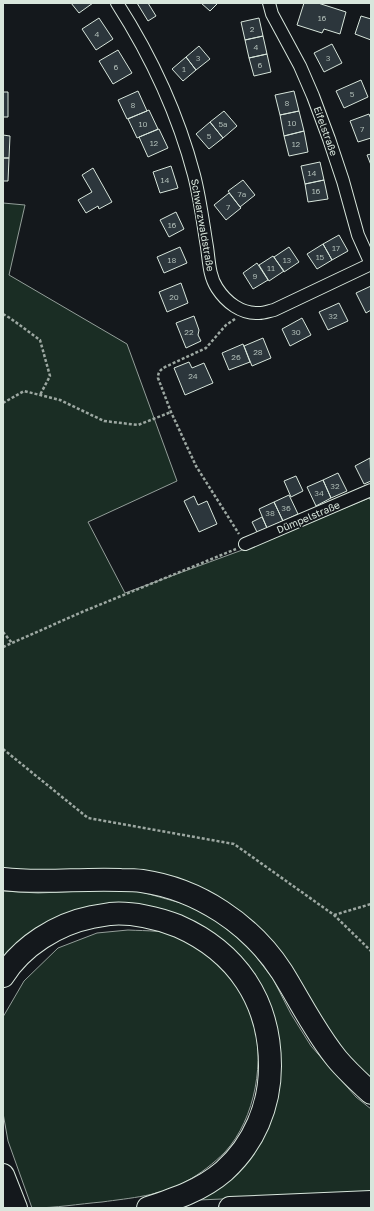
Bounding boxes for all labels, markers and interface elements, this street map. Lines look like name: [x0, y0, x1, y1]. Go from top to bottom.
house number: 16: [318, 13, 327, 23]
house number: 2: [250, 24, 255, 34]
house number: 4: [95, 29, 100, 39]
house number: 4: [254, 42, 259, 52]
house number: 3: [196, 53, 201, 63]
house number: 3: [326, 53, 331, 63]
house number: 6: [258, 60, 263, 70]
house number: 6: [114, 62, 119, 72]
house number: 1: [182, 64, 186, 74]
house number: 5: [350, 89, 355, 99]
house number: 8: [285, 98, 290, 108]
house number: 8: [131, 100, 136, 110]
street label: Eifelstraße: [312, 105, 341, 158]
house number: 10: [288, 118, 296, 128]
house number: 10: [139, 119, 147, 129]
house number: 5a: [218, 119, 228, 129]
house number: 7: [360, 124, 364, 134]
house number: 5: [207, 131, 212, 141]
house number: 12: [150, 138, 159, 148]
house number: 12: [292, 139, 301, 149]
house number: 14: [308, 168, 316, 178]
house number: 14: [161, 175, 169, 185]
street label: Schwarzwaldstraße: [189, 178, 217, 272]
house number: 16: [312, 186, 321, 196]
house number: 7a: [238, 189, 246, 199]
house number: 7: [226, 202, 230, 212]
house number: 16: [168, 220, 177, 230]
house number: 17: [332, 243, 340, 253]
house number: 15: [316, 252, 325, 262]
house number: 18: [168, 255, 176, 265]
house number: 13: [283, 255, 292, 265]
house number: 11: [267, 263, 275, 273]
house number: 9: [253, 271, 258, 281]
house number: 20: [169, 292, 179, 302]
house number: 32: [328, 311, 338, 321]
house number: 22: [184, 327, 194, 337]
house number: 30: [291, 327, 301, 337]
house number: 28: [253, 347, 263, 357]
house number: 26: [231, 352, 241, 362]
house number: 24: [188, 371, 198, 381]
house number: 32: [330, 481, 340, 491]
house number: 34: [314, 488, 324, 498]
street label: Dümpelstraße: [275, 498, 342, 536]
house number: 36: [281, 503, 291, 513]
house number: 38: [265, 508, 275, 518]

